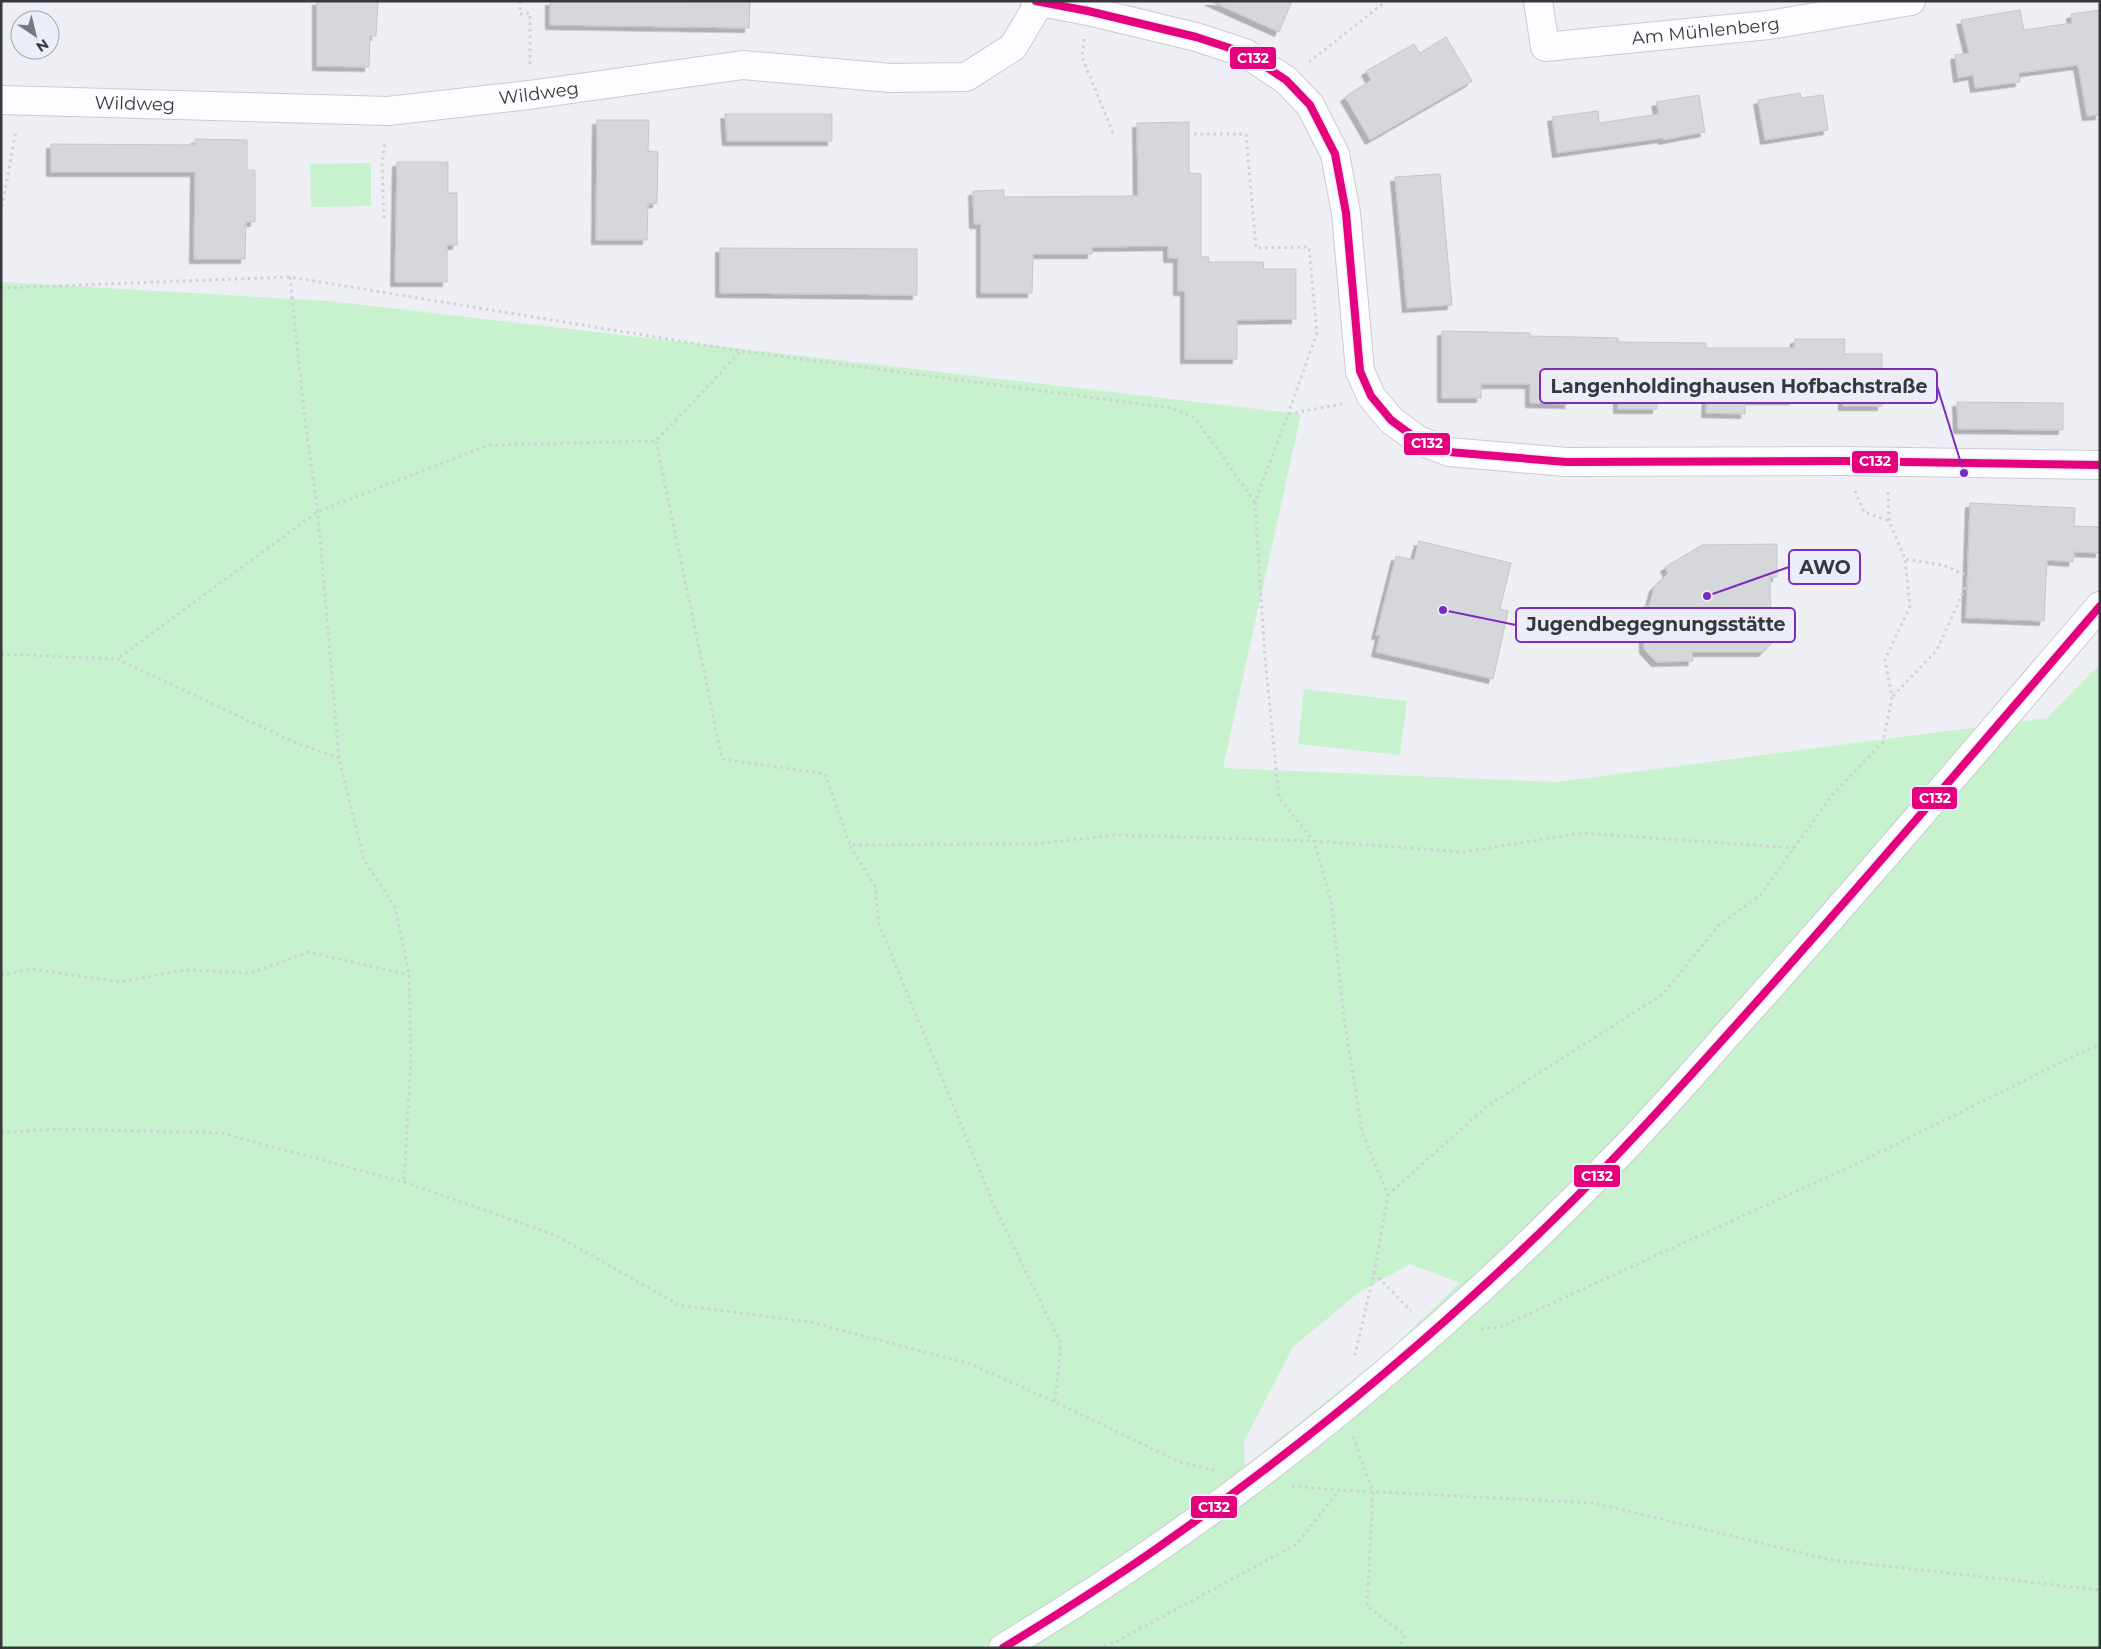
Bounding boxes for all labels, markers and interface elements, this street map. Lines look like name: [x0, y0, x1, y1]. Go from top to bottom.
north arrow: [10, 10, 60, 60]
street label: Am Mühlenberg: [1631, 12, 1781, 49]
text: N: [33, 35, 52, 56]
line badge: C132: [1229, 46, 1277, 70]
text: C132: [1237, 49, 1269, 67]
street label: Wildweg: [498, 77, 580, 109]
street label: Wildweg: [94, 92, 175, 116]
callout: Langenholdinghausen Hofbachstraße: [1540, 369, 1937, 403]
text: Langenholdinghausen Hofbachstraße: [1551, 375, 1927, 398]
line badge: C132: [1403, 432, 1451, 456]
text: C132: [1411, 434, 1443, 452]
line badge: C132: [1851, 450, 1899, 474]
text: C132: [1859, 452, 1891, 470]
callout: AWO: [1789, 550, 1860, 584]
text: AWO: [1798, 556, 1851, 579]
callout: Jugendbegegnungsstätte: [1516, 608, 1795, 642]
text: Jugendbegegnungsstätte: [1525, 613, 1786, 636]
line badge: C132: [1911, 786, 1958, 810]
text: C132: [1919, 789, 1951, 807]
line badge: C132: [1573, 1164, 1621, 1188]
text: C132: [1581, 1167, 1613, 1185]
line badge: C132: [1190, 1495, 1238, 1519]
text: C132: [1198, 1498, 1230, 1516]

